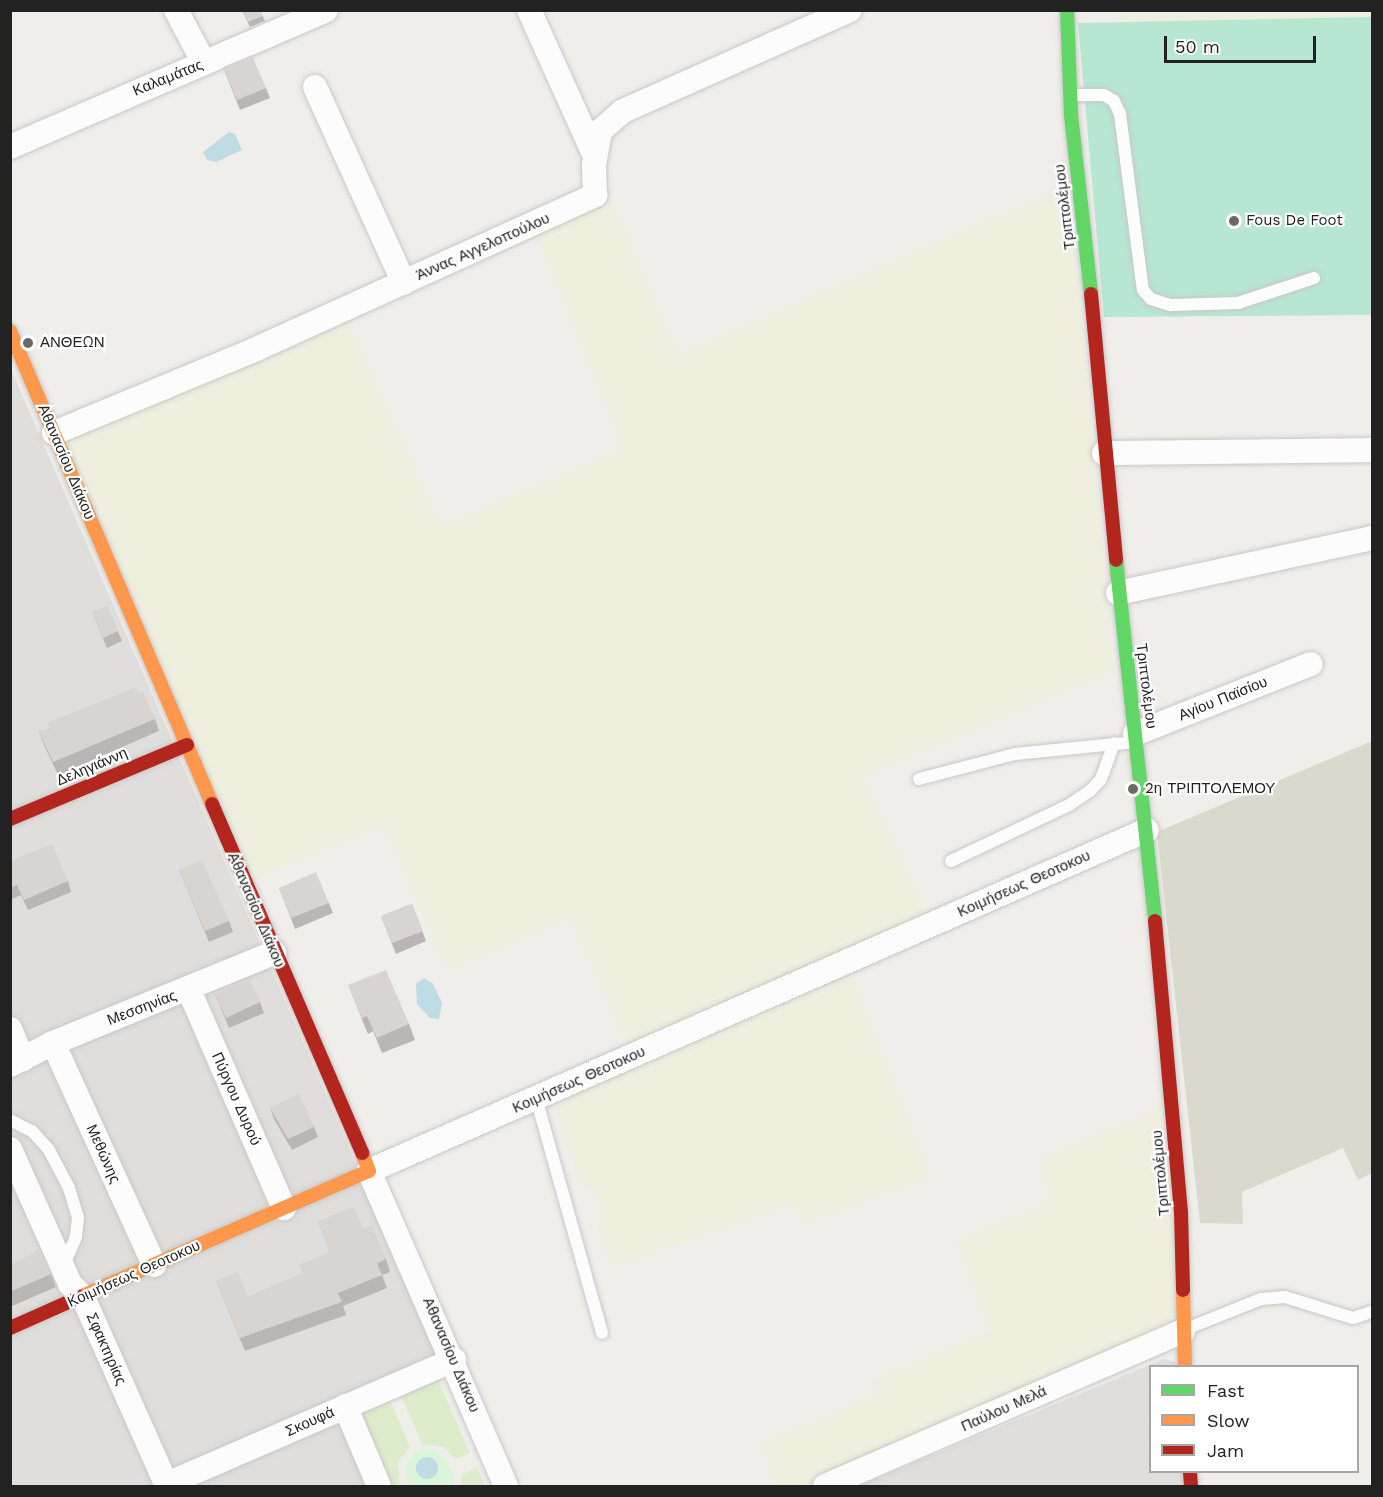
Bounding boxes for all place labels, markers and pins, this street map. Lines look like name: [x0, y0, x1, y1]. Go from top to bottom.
place label: Fous De Foot: [1246, 212, 1343, 230]
marker: Fous De Foot: [1227, 214, 1241, 228]
place label: ΑΝΘΕΩΝ: [40, 334, 105, 352]
marker: ΑΝΘΕΩΝ: [21, 336, 35, 350]
place label: 2η ΤΡΙΠΤΟΛΕΜΟΥ: [1145, 780, 1275, 798]
marker: 2η ΤΡΙΠΤΟΛΕΜΟΥ: [1126, 782, 1140, 796]

